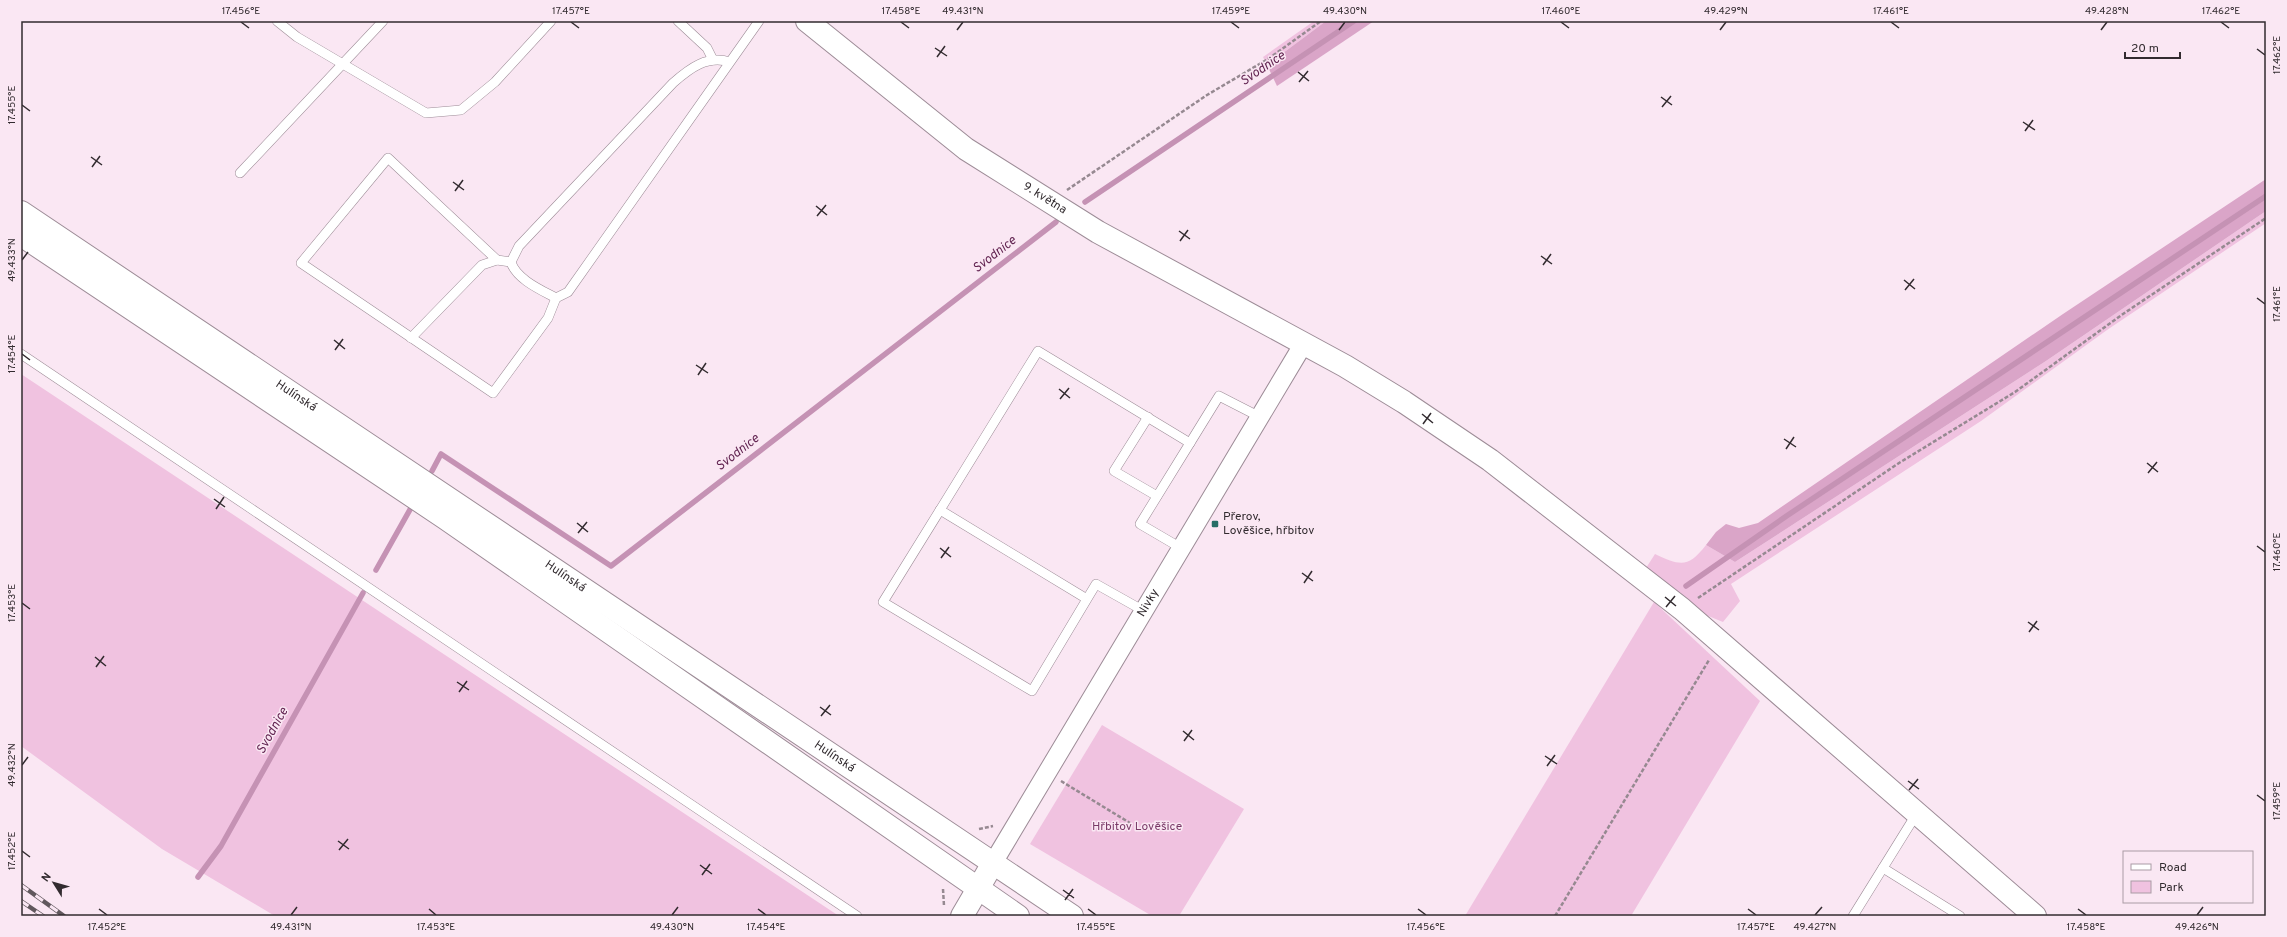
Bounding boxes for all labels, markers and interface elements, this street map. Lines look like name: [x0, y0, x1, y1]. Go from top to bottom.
text: 17.456°E: [222, 5, 260, 18]
text: 17.457°E: [552, 5, 590, 18]
text: 17.458°E: [882, 5, 920, 18]
text: 49.431°N: [942, 5, 984, 18]
text: 17.459°E: [1212, 5, 1250, 18]
text: 49.430°N: [1323, 5, 1367, 18]
text: 17.460°E: [1542, 5, 1580, 18]
text: 49.429°N: [1704, 5, 1748, 18]
text: 17.461°E: [1873, 5, 1909, 18]
text: 49.428°N: [2085, 5, 2129, 18]
text: 17.462°E: [2202, 5, 2240, 18]
scale bar: [2125, 34, 2180, 60]
text: 17.462°E: [2271, 36, 2284, 74]
text: 20 m: [2131, 41, 2159, 57]
water label: Svodnice: [1237, 48, 1289, 90]
text: 17.455°E: [6, 86, 19, 124]
street label: 9. května: [1020, 179, 1070, 218]
water label: Svodnice: [970, 233, 1020, 277]
text: 49.433°N: [6, 238, 19, 282]
text: 17.461°E: [2271, 286, 2284, 322]
text: 17.454°E: [6, 334, 19, 374]
street label: Hulínská: [272, 377, 320, 416]
water label: Svodnice: [713, 431, 763, 475]
place label: Přerov, Lověšice, hřbitov: [1223, 509, 1314, 539]
marker: Přerov, Lověšice, hřbitov: [1210, 519, 1220, 529]
text: 17.460°E: [2271, 533, 2284, 571]
street label: Hulínská: [541, 557, 589, 596]
text: 17.453°E: [6, 584, 19, 622]
street label: Nivky: [1134, 586, 1163, 620]
water label: Svodnice: [254, 705, 292, 757]
street label: Hulínská: [811, 737, 858, 776]
text: 49.432°N: [6, 743, 19, 787]
text: 17.459°E: [2271, 782, 2284, 820]
park label: Hřbitov Lověšice: [1092, 819, 1182, 835]
text: 17.452°E: [6, 832, 19, 870]
legend: [2123, 851, 2253, 903]
text: Road: [2159, 860, 2187, 876]
north arrow: [34, 863, 74, 903]
text: N: [39, 870, 55, 885]
text: Park: [2159, 880, 2184, 896]
text: 17.452°E: [88, 921, 126, 934]
text: 49.431°N: [270, 921, 312, 934]
text: 17.453°E: [417, 921, 455, 934]
text: 49.430°N: [650, 921, 694, 934]
text: 17.454°E: [746, 921, 786, 934]
text: 17.455°E: [1077, 921, 1115, 934]
text: 17.456°E: [1407, 921, 1445, 934]
text: 17.457°E: [1737, 921, 1775, 934]
text: 49.427°N: [1794, 921, 1836, 934]
text: 17.458°E: [2067, 921, 2105, 934]
text: 49.426°N: [2175, 921, 2219, 934]

